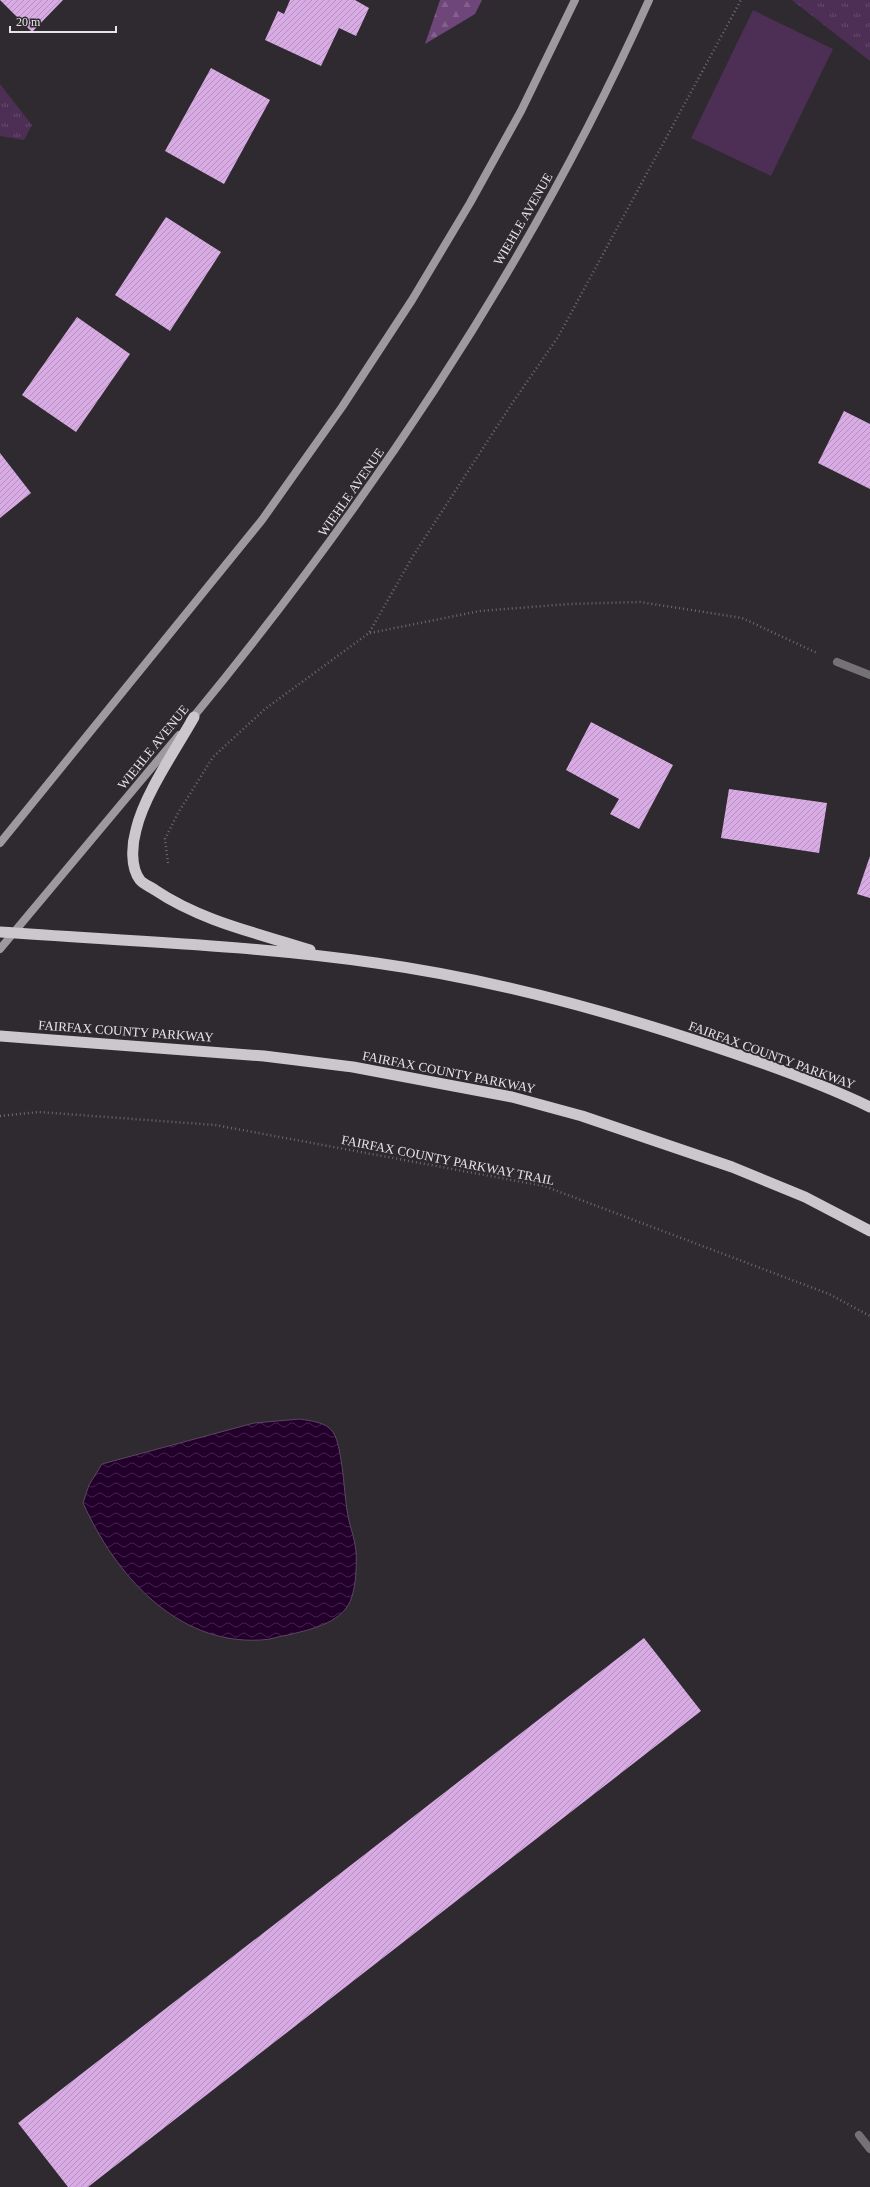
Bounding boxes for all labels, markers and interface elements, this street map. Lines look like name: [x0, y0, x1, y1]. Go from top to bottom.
scale bar: [10, 8, 116, 34]
text: 20 m: [16, 15, 41, 29]
street label: WIEHLE AVENUE: [490, 170, 556, 268]
street label: WIEHLE AVENUE: [315, 445, 387, 539]
street label: WIEHLE AVENUE: [114, 702, 192, 792]
street label: FAIRFAX COUNTY PARKWAY: [38, 1017, 215, 1045]
street label: FAIRFAX COUNTY PARKWAY: [687, 1018, 858, 1092]
street label: FAIRFAX COUNTY PARKWAY: [361, 1048, 537, 1096]
street label: FAIRFAX COUNTY PARKWAY TRAIL: [340, 1132, 556, 1188]

